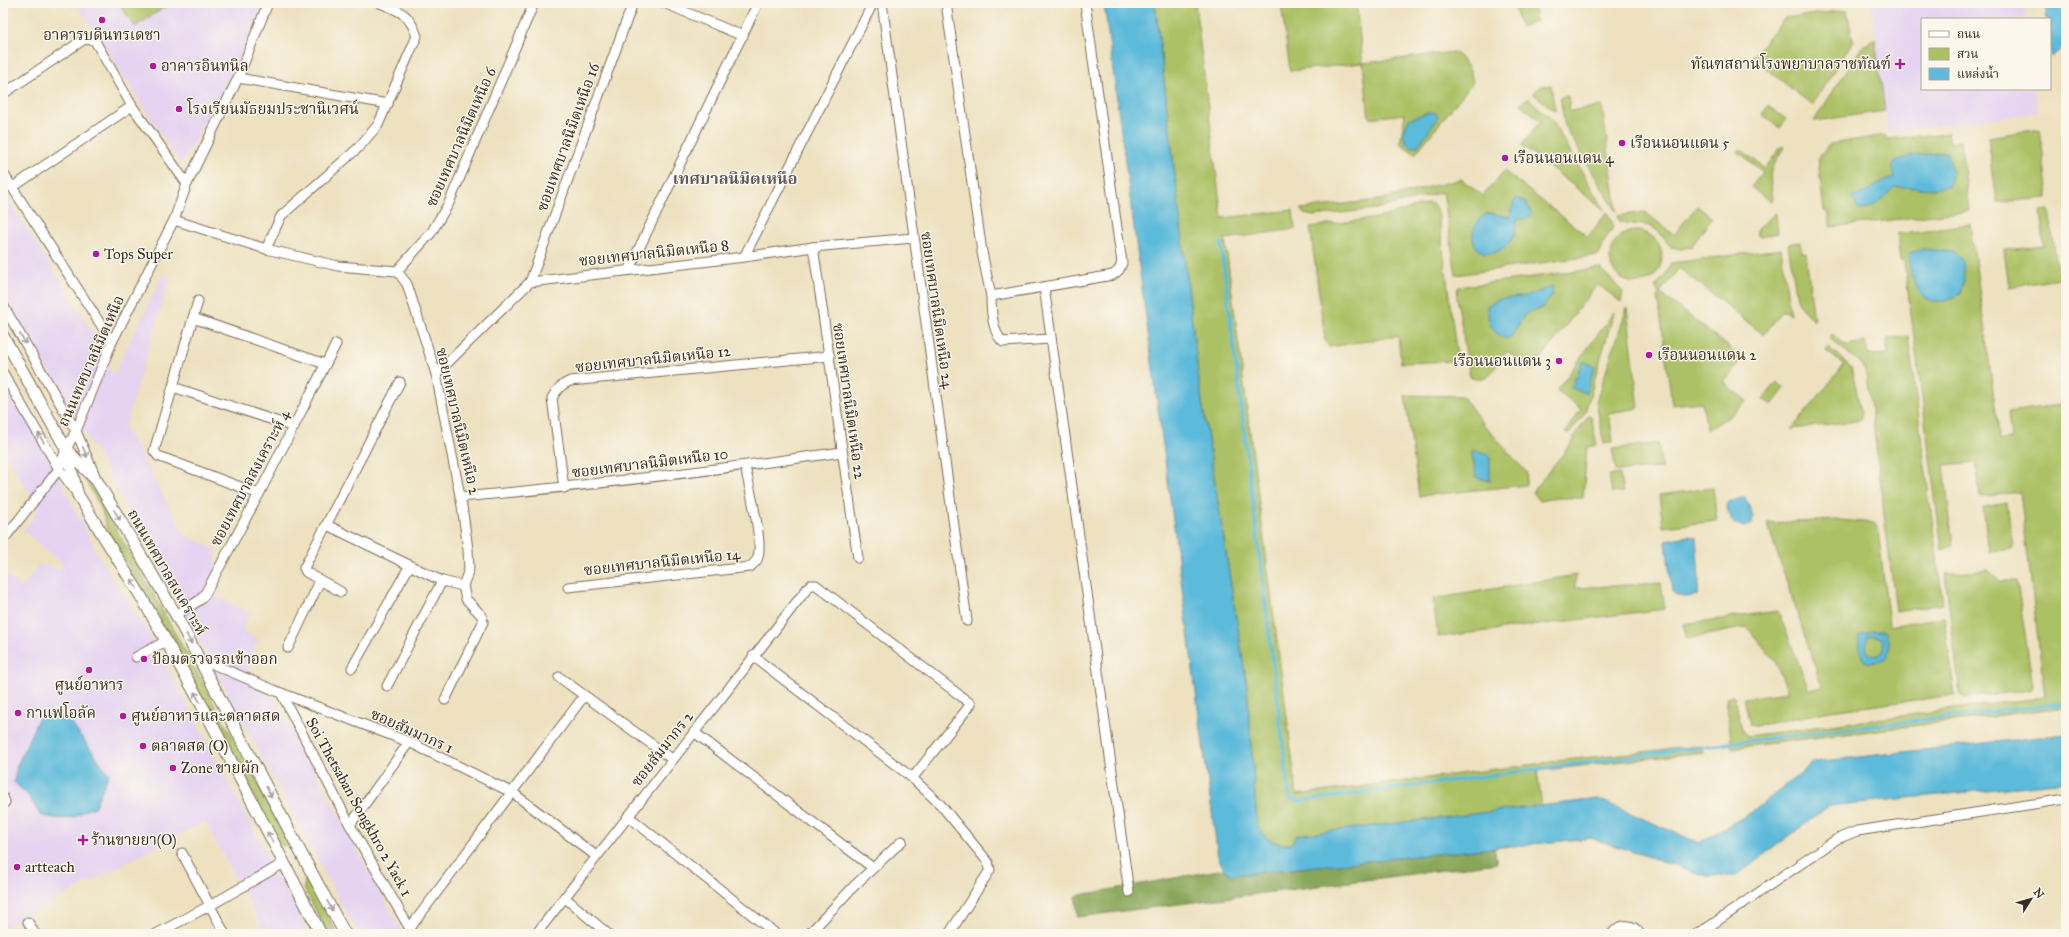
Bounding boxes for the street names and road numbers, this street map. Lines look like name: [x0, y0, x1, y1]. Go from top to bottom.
street label: ซอยเทศบาลนิมิตเหนือ 16: [533, 59, 604, 214]
street label: ซอยเทศบาลนิมิตเหนือ 6: [422, 63, 500, 209]
street label: ซอยเทศบาลนิมิตเหนือ 24: [917, 230, 957, 390]
street label: ซอยเทศบาลนิมิตเหนือ 8: [578, 236, 730, 270]
street label: ถนนเทศบาลนิมิตเหนือ: [54, 293, 128, 429]
street label: ซอยเทศบาลนิมิตเหนือ 22: [829, 322, 869, 481]
street label: ซอยเทศบาลนิมิตเหนือ 12: [574, 342, 732, 376]
street label: ซอยเทศบาลนิมิตเหนือ 2: [432, 346, 484, 497]
street label: ซอยเทศบาลสงเคราะห์ 4: [206, 406, 294, 549]
street label: ซอยเทศบาลนิมิตเหนือ 10: [571, 444, 729, 482]
street label: ถนนเทศบาลสงเคราะห์: [124, 505, 211, 638]
street label: ซอยเทศบาลนิมิตเหนือ 14: [583, 545, 742, 579]
street label: ซอยสัมมากร 1: [368, 705, 456, 757]
street label: ซอยสัมมากร 2: [627, 707, 697, 790]
street label: Soi Thetsaban Songkhro 2 Yaek 1: [302, 714, 416, 900]

